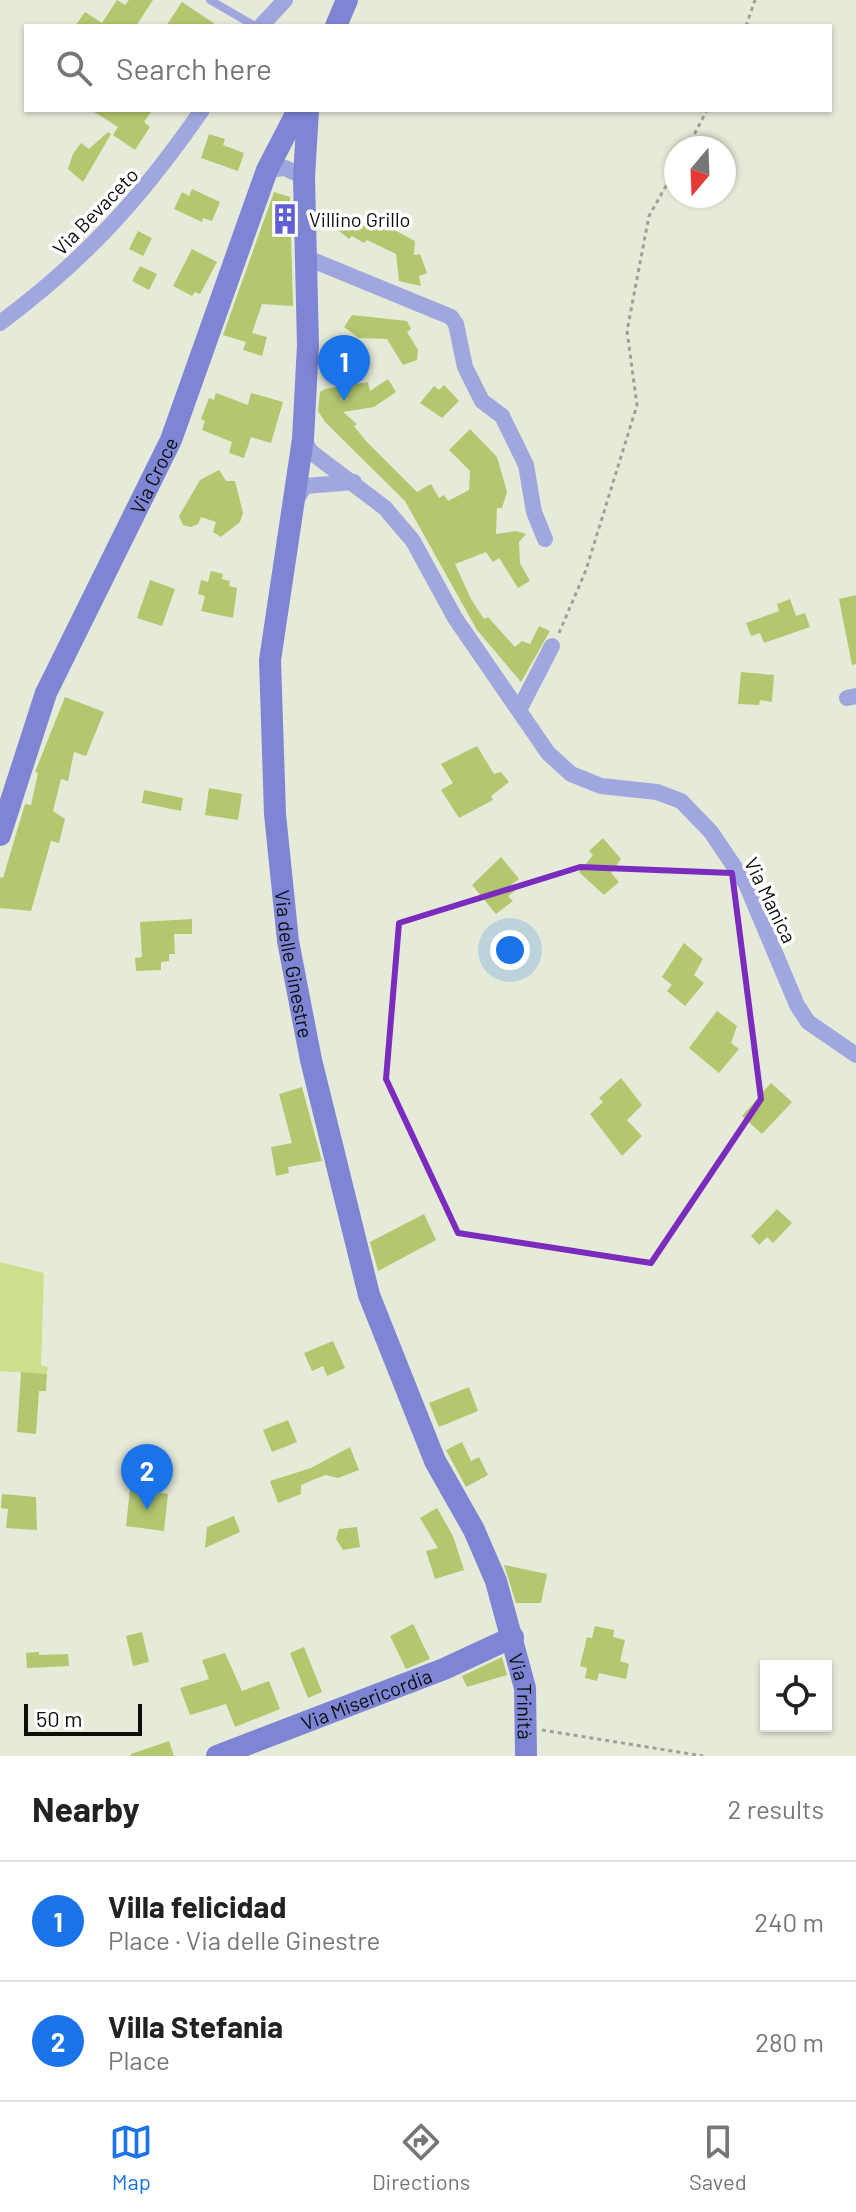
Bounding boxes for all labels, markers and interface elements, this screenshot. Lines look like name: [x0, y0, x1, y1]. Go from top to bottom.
search box: [24, 24, 832, 112]
icon: search: [52, 46, 96, 90]
text: Search here: [116, 50, 272, 86]
north arrow: [664, 136, 736, 208]
street label: Via Bevaceto: [47, 162, 143, 260]
building icon: Villino Grillo: [268, 202, 302, 236]
place label: Villino Grillo: [309, 207, 410, 231]
pin: 1: [318, 335, 370, 401]
street label: Via Croce: [125, 433, 183, 518]
street label: Via Manica: [740, 853, 802, 947]
street label: Via delle Ginestre: [271, 889, 318, 1040]
your location: [490, 930, 530, 970]
pin: 2: [121, 1444, 173, 1510]
street label: Via Trinità: [504, 1650, 538, 1740]
map controls: [760, 1660, 832, 1732]
button: locate: [760, 1660, 832, 1732]
street label: Via Misericordia: [298, 1663, 435, 1735]
scale bar: [24, 1700, 142, 1736]
text: 50 m: [36, 1705, 82, 1731]
text: Nearby: [32, 1788, 140, 1829]
text: 2 results: [728, 1793, 824, 1824]
text: Villa felicidad: [108, 1888, 286, 1924]
text: 1: [53, 1906, 63, 1937]
text: 240 m: [754, 1906, 824, 1937]
text: Place · Via delle Ginestre: [108, 1924, 380, 1955]
text: Villa Stefania: [108, 2008, 283, 2044]
text: 2: [51, 2026, 65, 2057]
text: 280 m: [755, 2026, 824, 2057]
text: Place: [108, 2044, 170, 2075]
tab: Map: [109, 2120, 153, 2194]
tab: Directions: [372, 2120, 470, 2194]
tab: Saved: [689, 2120, 747, 2194]

